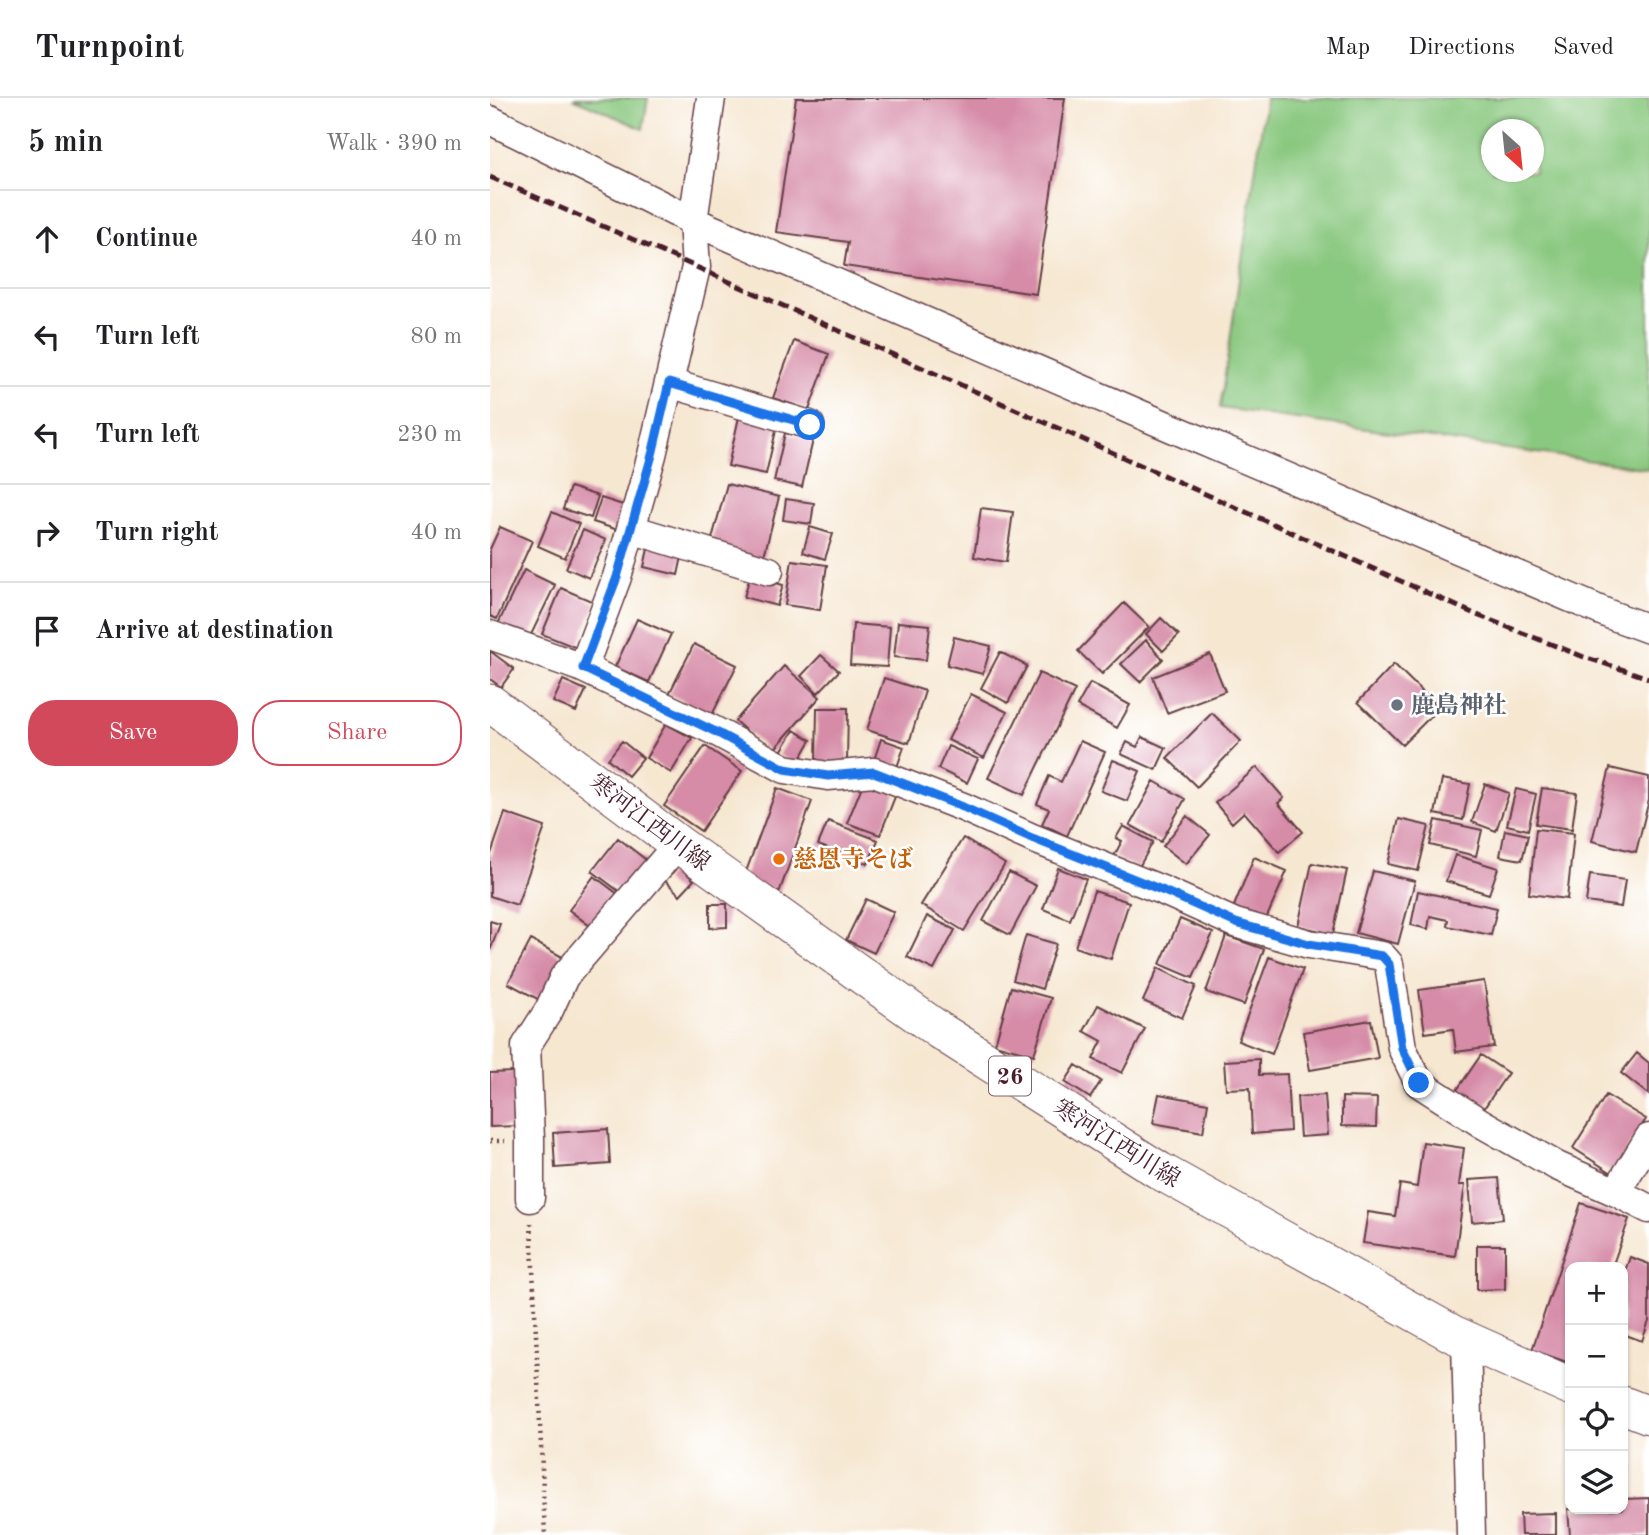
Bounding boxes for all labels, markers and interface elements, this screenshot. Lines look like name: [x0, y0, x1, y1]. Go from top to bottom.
text: Turnpoint: [35, 32, 184, 65]
text: Map: [1326, 36, 1370, 60]
text: Directions: [1408, 36, 1515, 60]
text: Saved: [1553, 36, 1614, 60]
north arrow: [1481, 119, 1544, 182]
text: 5 min: [28, 128, 103, 158]
text: Walk · 390 m: [326, 132, 462, 155]
icon: ahead: [28, 220, 66, 258]
text: Continue: [95, 226, 198, 252]
text: 40 m: [411, 227, 462, 250]
icon: left: [28, 318, 66, 356]
text: Turn left: [95, 324, 200, 350]
text: 80 m: [411, 325, 462, 348]
route start: [794, 409, 825, 440]
icon: left: [28, 416, 66, 454]
text: Turn left: [95, 422, 200, 448]
text: 230 m: [397, 423, 462, 446]
icon: right: [28, 514, 66, 552]
text: Turn right: [95, 520, 218, 546]
text: 40 m: [411, 521, 462, 544]
icon: arrive: [28, 612, 66, 650]
text: Arrive at destination: [95, 618, 334, 644]
place label: 鹿島神社: [1411, 692, 1507, 719]
marker: 鹿島神社: [1389, 697, 1405, 713]
button: Save: [28, 700, 238, 766]
button: Share: [252, 700, 462, 766]
street label: 寒河江西川線: [584, 768, 715, 877]
place label: 慈恩寺そば: [793, 846, 913, 873]
marker: 慈恩寺そば: [771, 851, 787, 867]
road number: 26: [989, 1057, 1031, 1096]
route end: [1403, 1067, 1434, 1098]
street label: 寒河江西川線: [1049, 1094, 1185, 1193]
map controls: [1565, 1262, 1628, 1514]
button: +: [1565, 1262, 1628, 1325]
button: −: [1565, 1325, 1628, 1388]
button: locate: [1565, 1388, 1628, 1451]
button: layers: [1565, 1451, 1628, 1514]

